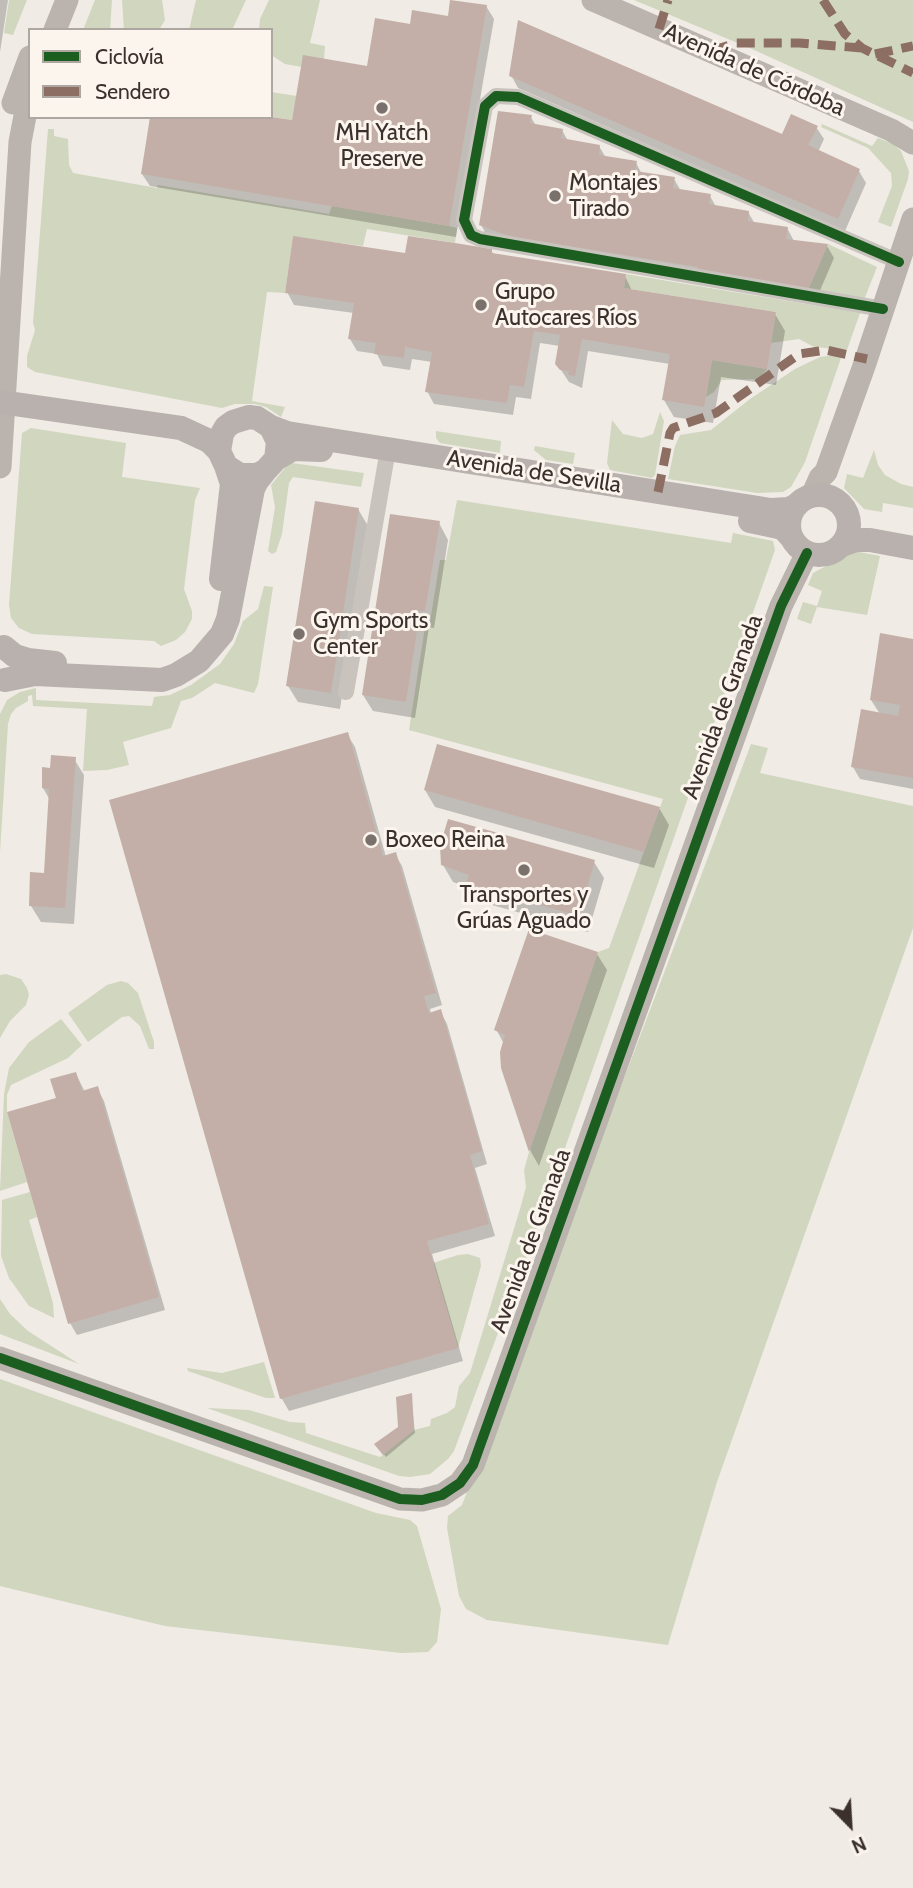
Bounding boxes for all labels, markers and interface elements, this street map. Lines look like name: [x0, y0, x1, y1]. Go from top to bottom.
street label: Avenida de Córdoba: [659, 18, 849, 122]
legend: [28, 28, 273, 119]
text: Ciclovía: [95, 44, 164, 69]
text: Sendero: [95, 79, 170, 104]
marker: MH Yatch Preserve: [374, 100, 390, 116]
place label: MH Yatch Preserve: [336, 119, 428, 173]
place label: Montajes Tirado: [569, 169, 658, 223]
marker: Montajes Tirado: [547, 188, 563, 204]
place label: Grupo Autocares Ríos: [495, 278, 637, 332]
marker: Grupo Autocares Ríos: [473, 297, 489, 313]
street label: Avenida de Sevilla: [445, 445, 623, 499]
place label: Gym Sports Center: [313, 607, 428, 661]
street label: Avenida de Granada: [677, 611, 769, 803]
marker: Gym Sports Center: [291, 626, 307, 642]
place label: Boxeo Reina: [385, 826, 505, 854]
marker: Boxeo Reina: [363, 832, 379, 848]
marker: Transportes y Grúas Aguado: [516, 862, 532, 878]
place label: Transportes y Grúas Aguado: [457, 881, 591, 935]
street label: Avenida de Granada: [485, 1145, 577, 1337]
north arrow: [815, 1790, 885, 1860]
text: N: [848, 1831, 870, 1858]

